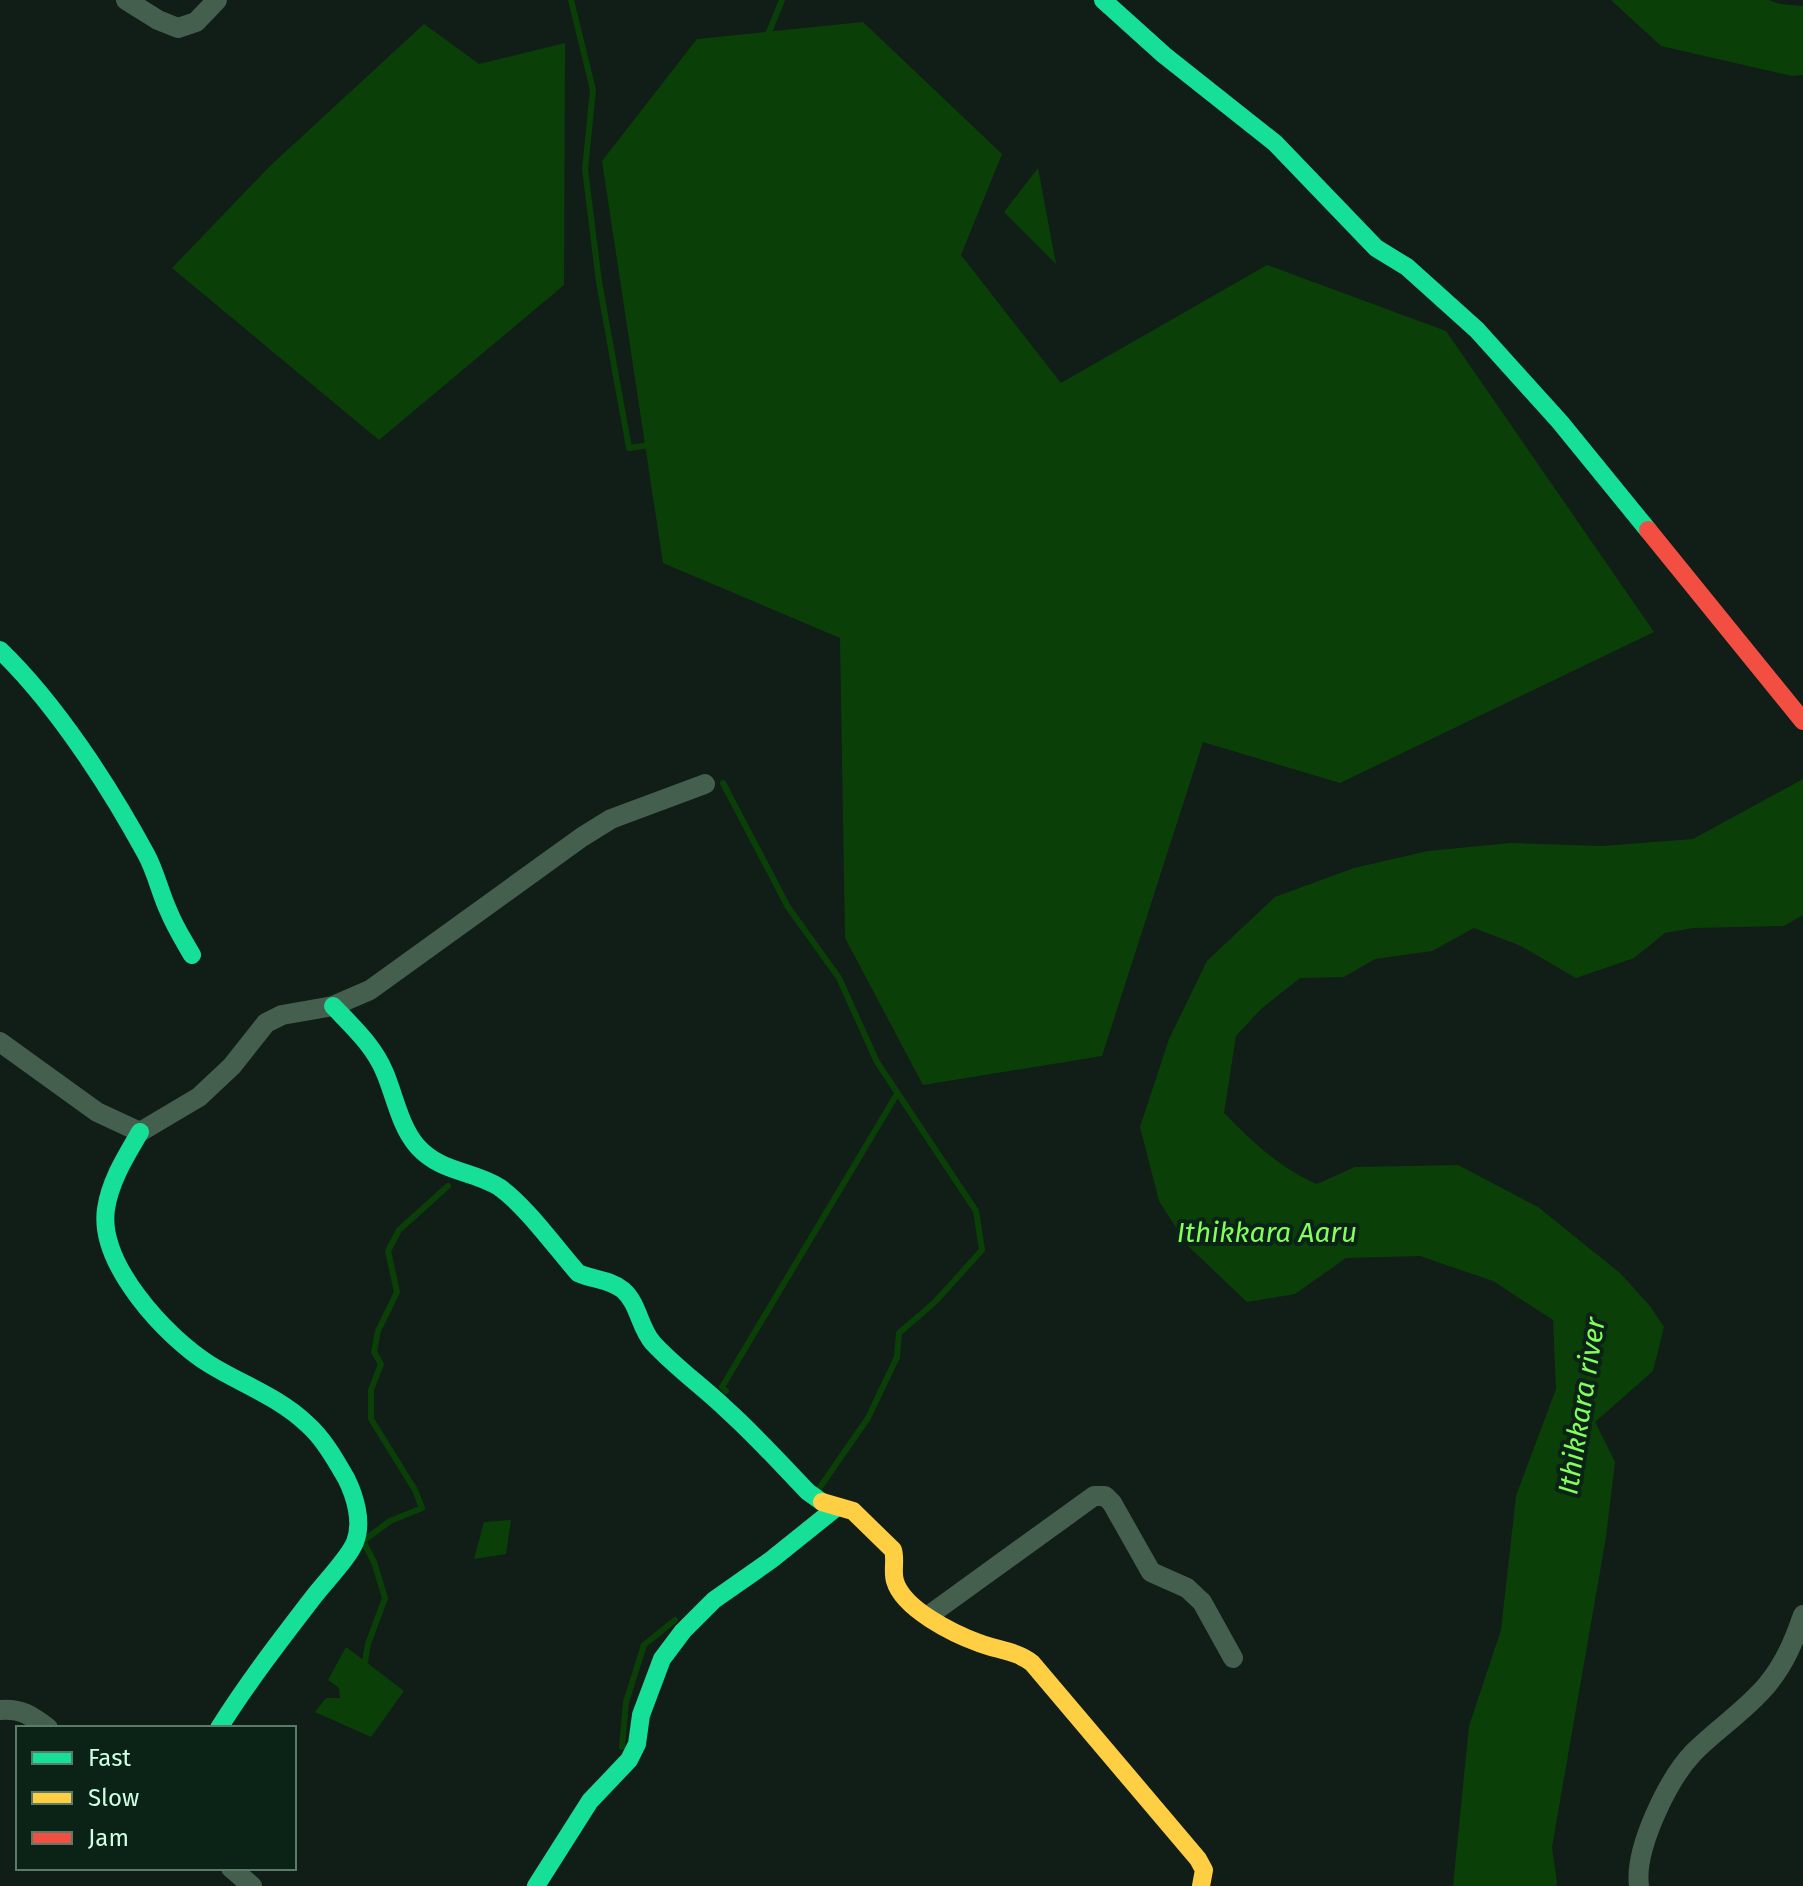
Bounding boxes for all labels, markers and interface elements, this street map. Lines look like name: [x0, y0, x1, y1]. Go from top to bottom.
water label: Ithikkara Aaru: [1177, 1216, 1357, 1249]
water label: Ithikkara river: [1551, 1314, 1612, 1497]
legend: [16, 1726, 296, 1870]
text: Fast: [88, 1744, 131, 1772]
text: Slow: [88, 1784, 139, 1812]
text: Jam: [88, 1824, 129, 1852]

